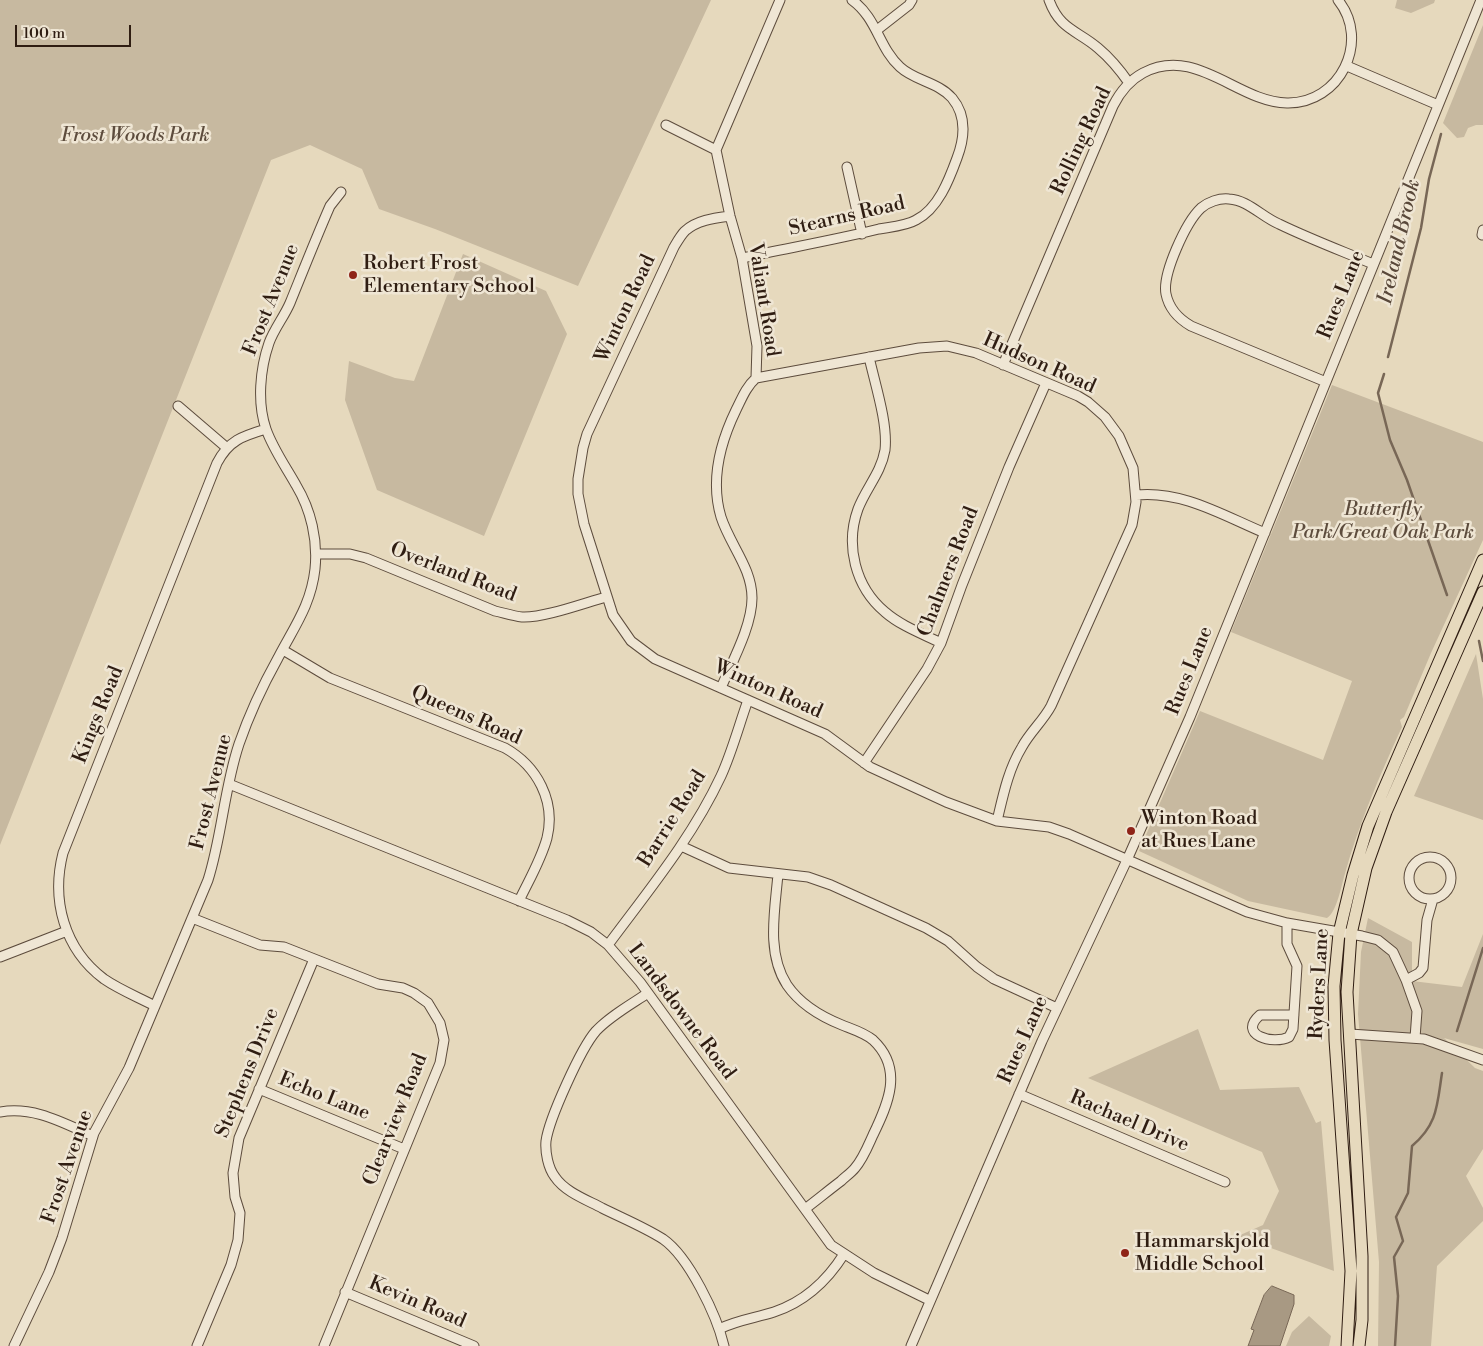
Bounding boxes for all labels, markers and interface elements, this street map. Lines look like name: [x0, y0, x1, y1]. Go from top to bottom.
scale bar: [18, 15, 134, 47]
text: 100 m: [23, 24, 65, 43]
street label: Rolling Road: [1047, 83, 1117, 199]
park label: Frost Woods Park: [60, 124, 210, 148]
water label: Ireland Brook: [1373, 177, 1427, 307]
street label: Stearns Road: [786, 192, 908, 242]
street label: Frost Avenue: [239, 241, 305, 359]
street label: Valiant Road: [742, 241, 784, 359]
street label: Rues Lane: [1313, 247, 1371, 343]
street label: Winton Road: [591, 251, 661, 367]
place label: Robert Frost Elementary School: [363, 252, 535, 299]
marker: Robert Frost Elementary School: [347, 269, 359, 281]
street label: Hudson Road: [979, 328, 1099, 400]
park label: Butterfly Park/Great Oak Park: [1292, 498, 1474, 545]
street label: Chalmers Road: [913, 504, 985, 640]
street label: Overland Road: [386, 538, 520, 608]
street label: Rues Lane: [1161, 623, 1219, 719]
street label: Winton Road: [710, 655, 826, 725]
street label: Kings Road: [69, 663, 129, 767]
street label: Queens Road: [407, 681, 525, 751]
street label: Frost Avenue: [186, 732, 238, 852]
street label: Barrie Road: [634, 766, 712, 872]
place label: Winton Road at Rues Lane: [1141, 807, 1257, 854]
marker: Winton Road at Rues Lane: [1125, 825, 1137, 837]
street label: Ryders Lane: [1305, 928, 1335, 1040]
street label: Landsdowne Road: [622, 939, 740, 1085]
street label: Rues Lane: [994, 992, 1054, 1088]
street label: Stephens Drive: [211, 1005, 285, 1141]
street label: Clearview Road: [359, 1051, 433, 1189]
street label: Echo Lane: [275, 1068, 373, 1126]
street label: Rachael Drive: [1066, 1086, 1192, 1158]
street label: Frost Avenue: [37, 1107, 99, 1227]
place label: Hammarskjold Middle School: [1135, 1230, 1269, 1277]
marker: Hammarskjold Middle School: [1119, 1247, 1131, 1259]
street label: Kevin Road: [365, 1272, 469, 1334]

